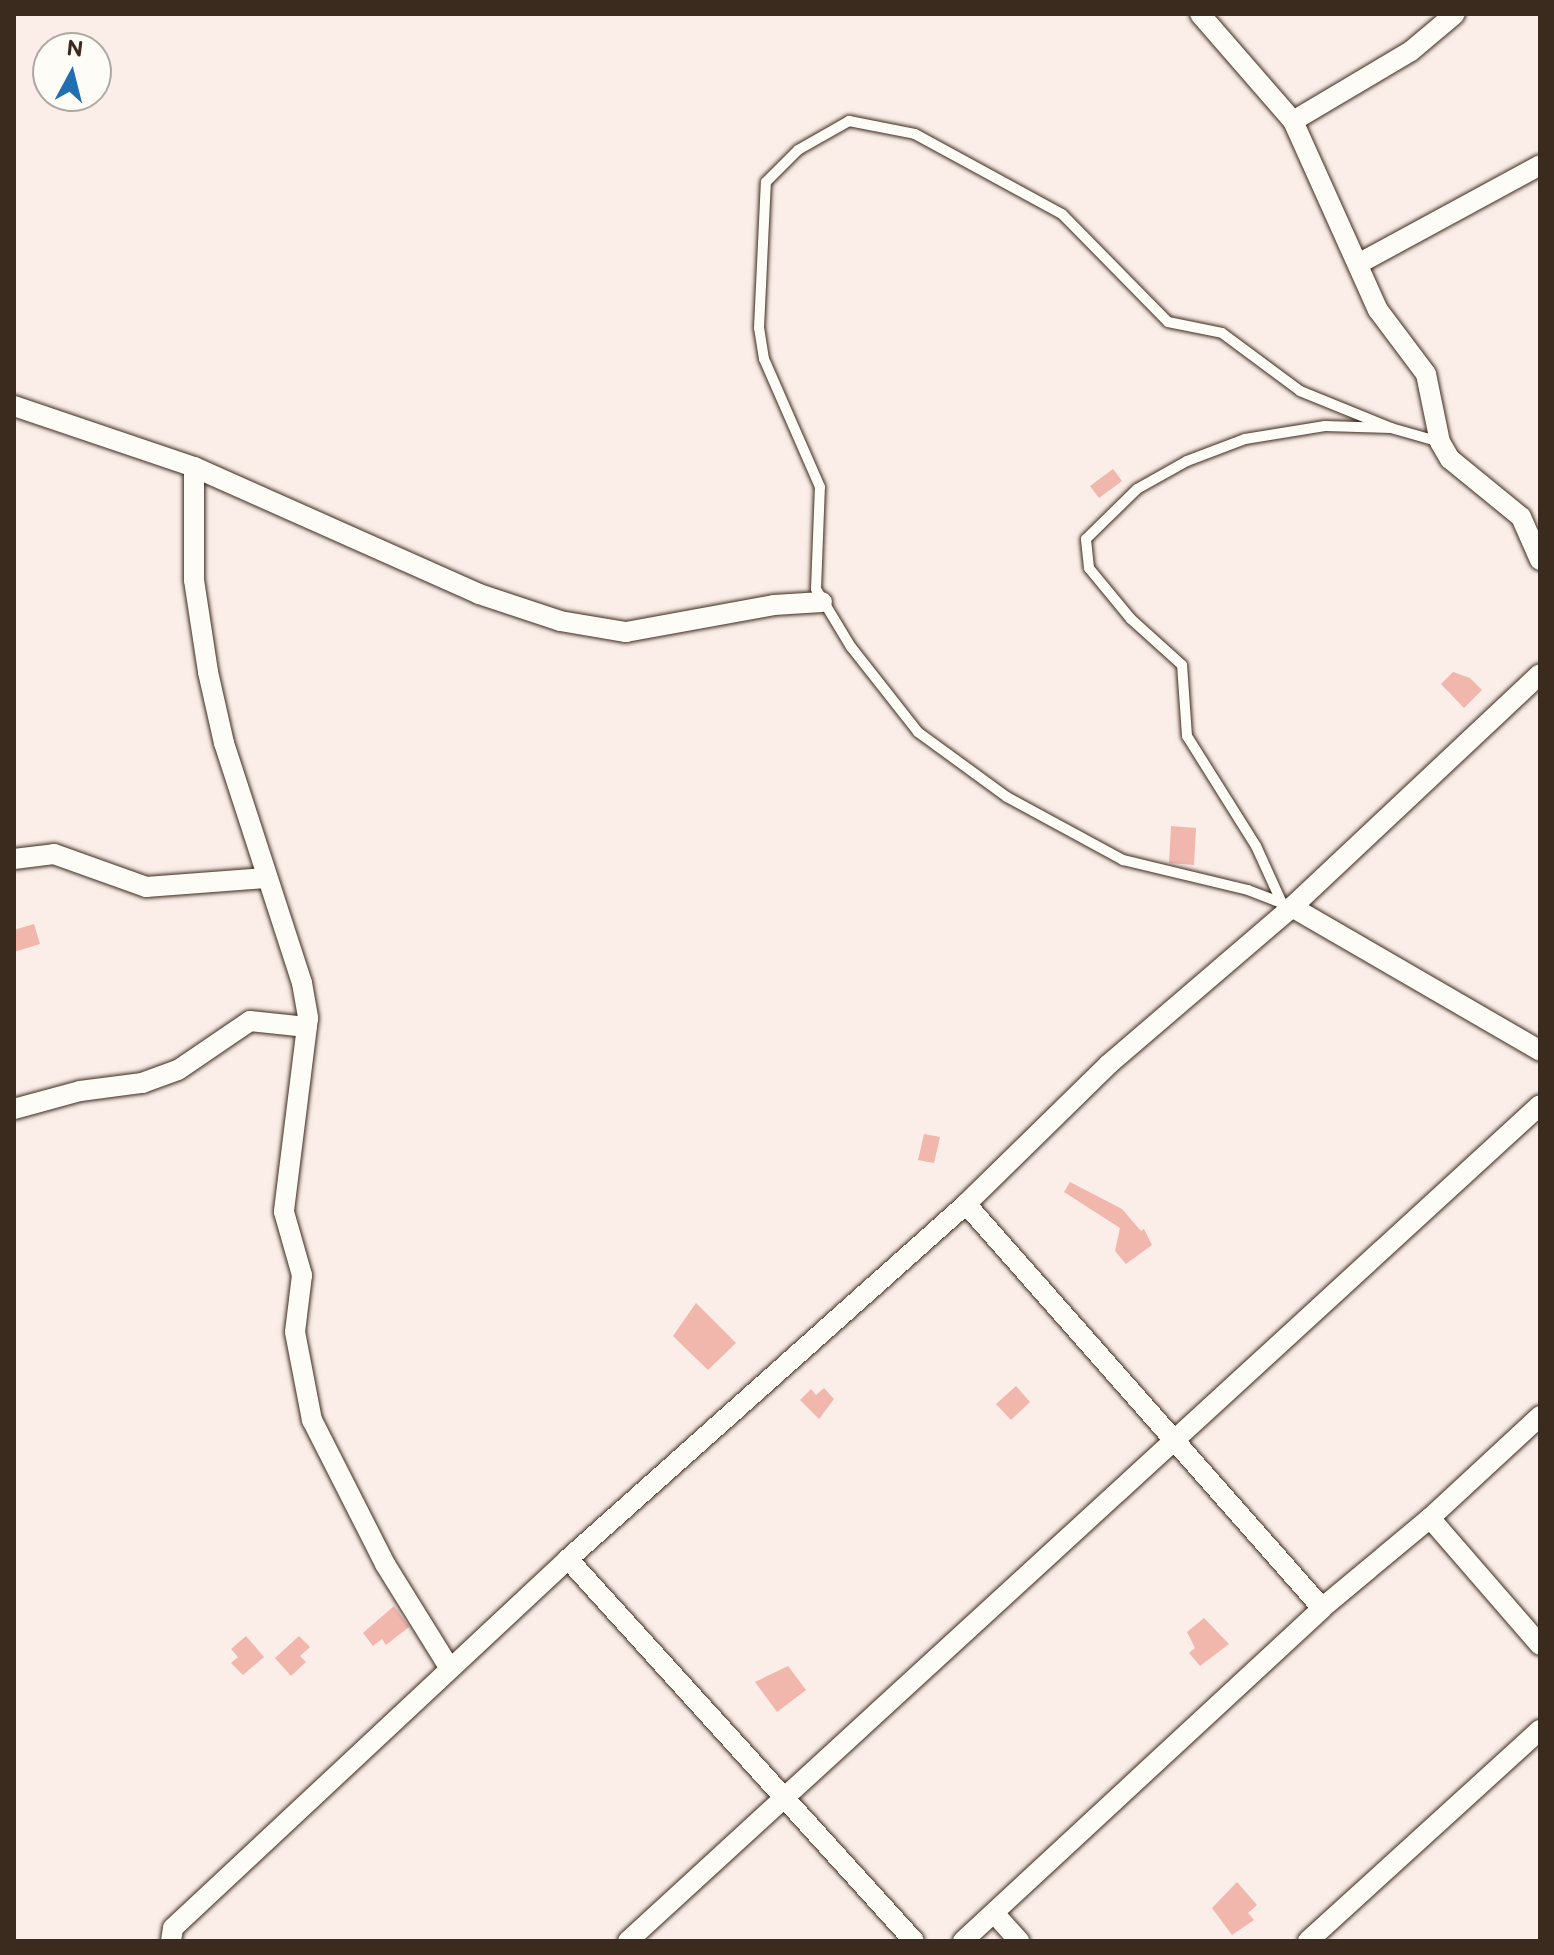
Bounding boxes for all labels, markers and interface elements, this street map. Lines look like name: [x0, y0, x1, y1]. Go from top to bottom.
north arrow: [32, 32, 112, 112]
text: N: [65, 35, 85, 64]

